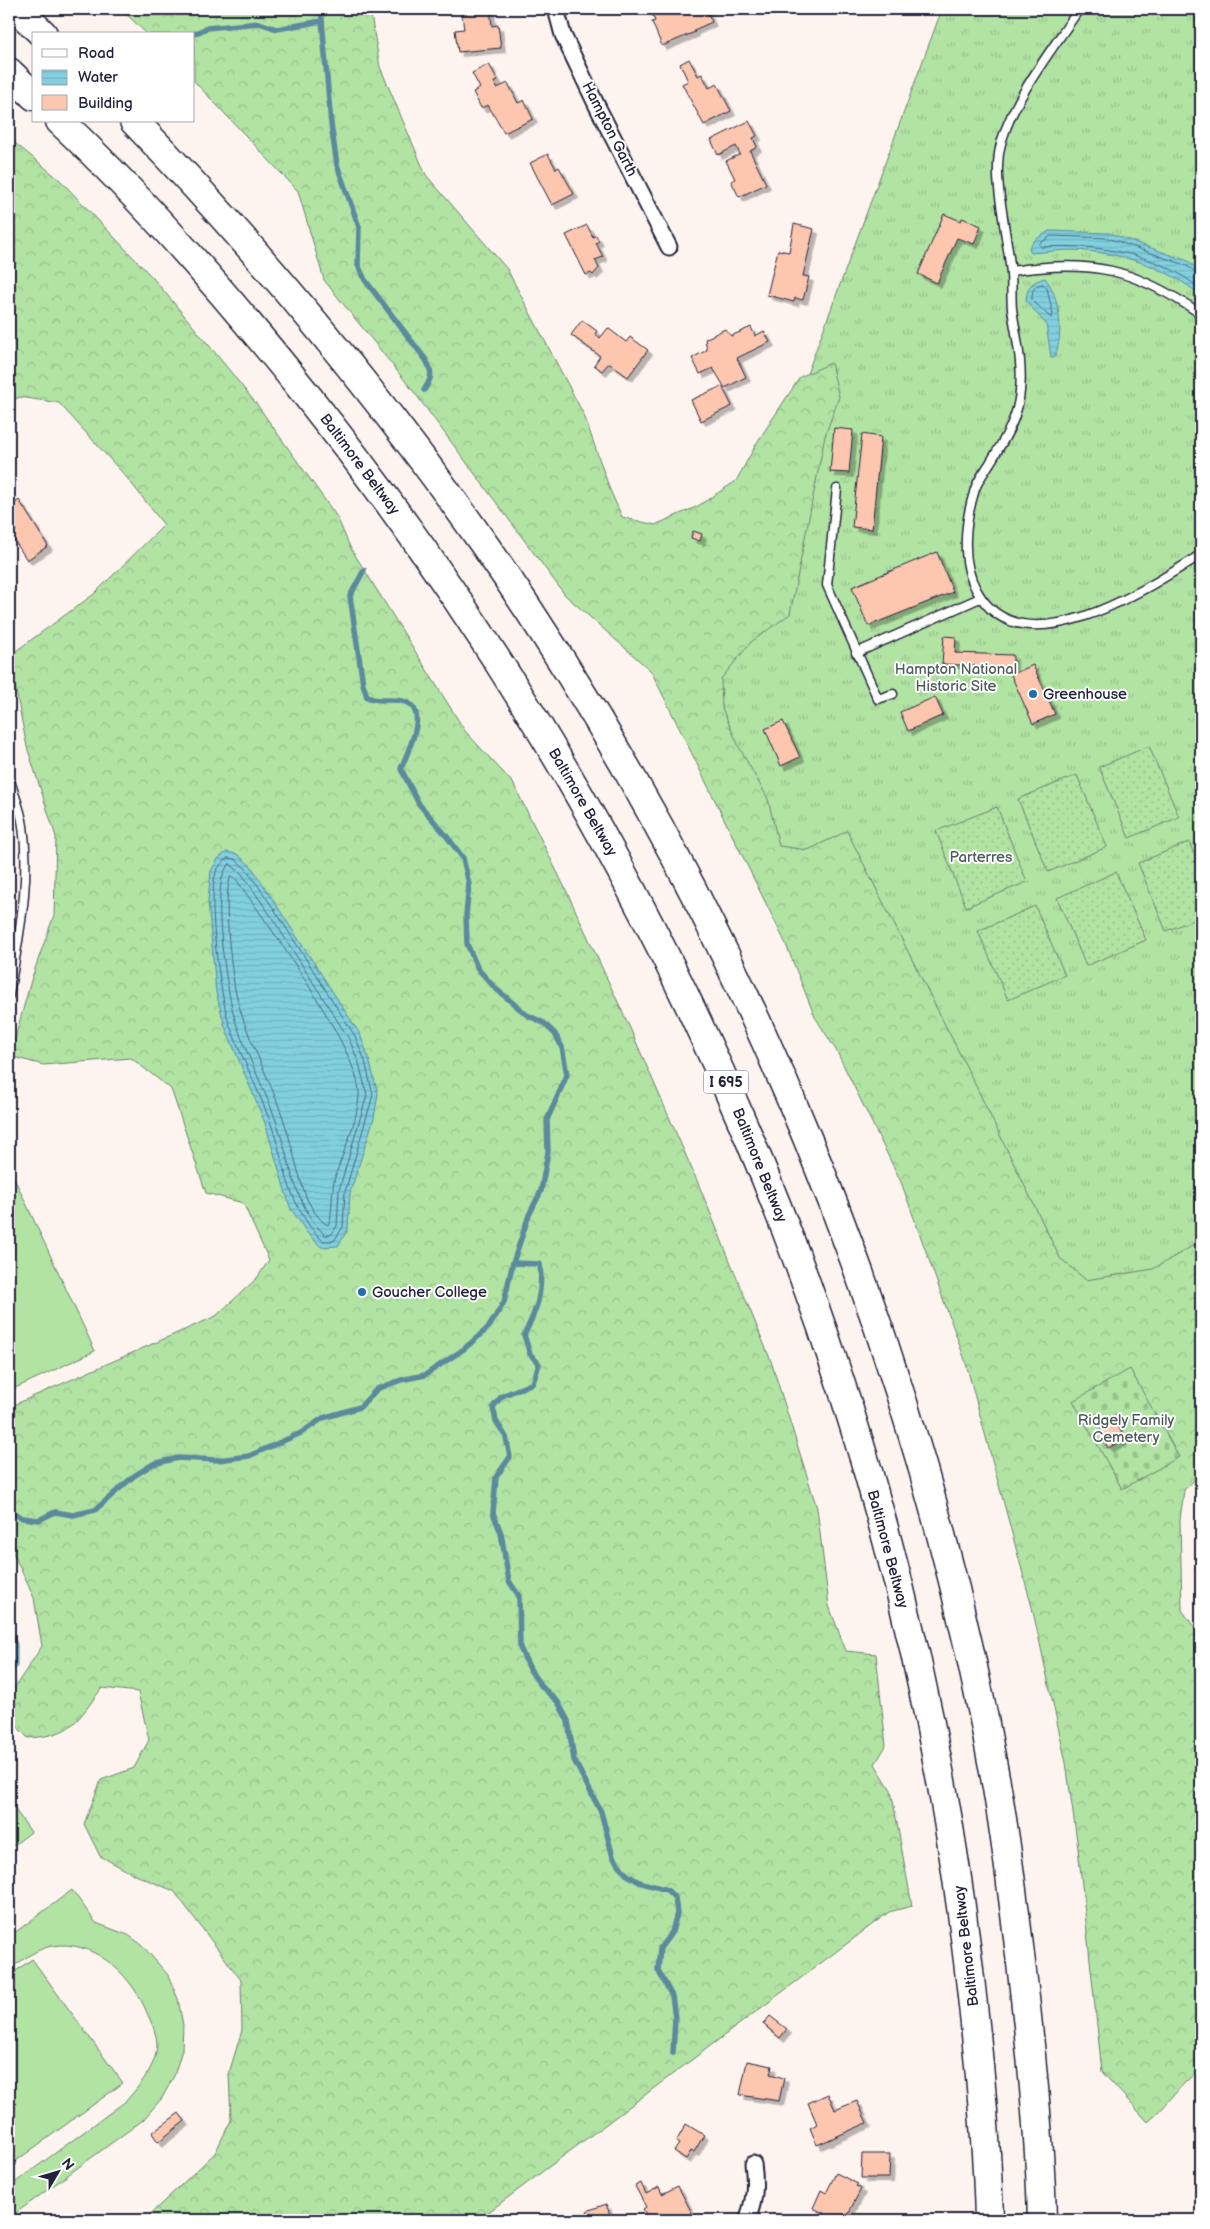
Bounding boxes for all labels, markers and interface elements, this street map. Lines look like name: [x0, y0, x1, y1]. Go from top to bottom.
legend: [32, 32, 195, 122]
text: Road: [78, 44, 114, 63]
text: Water: [78, 68, 118, 87]
street label: Hampton Garth: [578, 79, 642, 180]
text: Building: [78, 94, 133, 113]
street label: Baltimore Beltway: [315, 410, 404, 519]
park label: Hampton National Historic Site: [895, 660, 1017, 696]
place label: Greenhouse: [1043, 685, 1127, 704]
marker: Greenhouse: [1027, 688, 1039, 700]
street label: Baltimore Beltway: [544, 745, 621, 860]
park label: Parterres: [950, 848, 1013, 867]
road number: I 695: [704, 1070, 748, 1094]
street label: Baltimore Beltway: [728, 1105, 791, 1225]
place label: Goucher College: [372, 1283, 487, 1302]
marker: Goucher College: [356, 1286, 368, 1298]
park label: Ridgely Family Cemetery: [1078, 1411, 1175, 1447]
street label: Baltimore Beltway: [863, 1488, 912, 1611]
street label: Baltimore Beltway: [950, 1884, 983, 2007]
north arrow: [32, 2146, 82, 2196]
text: N: [58, 2155, 78, 2174]

